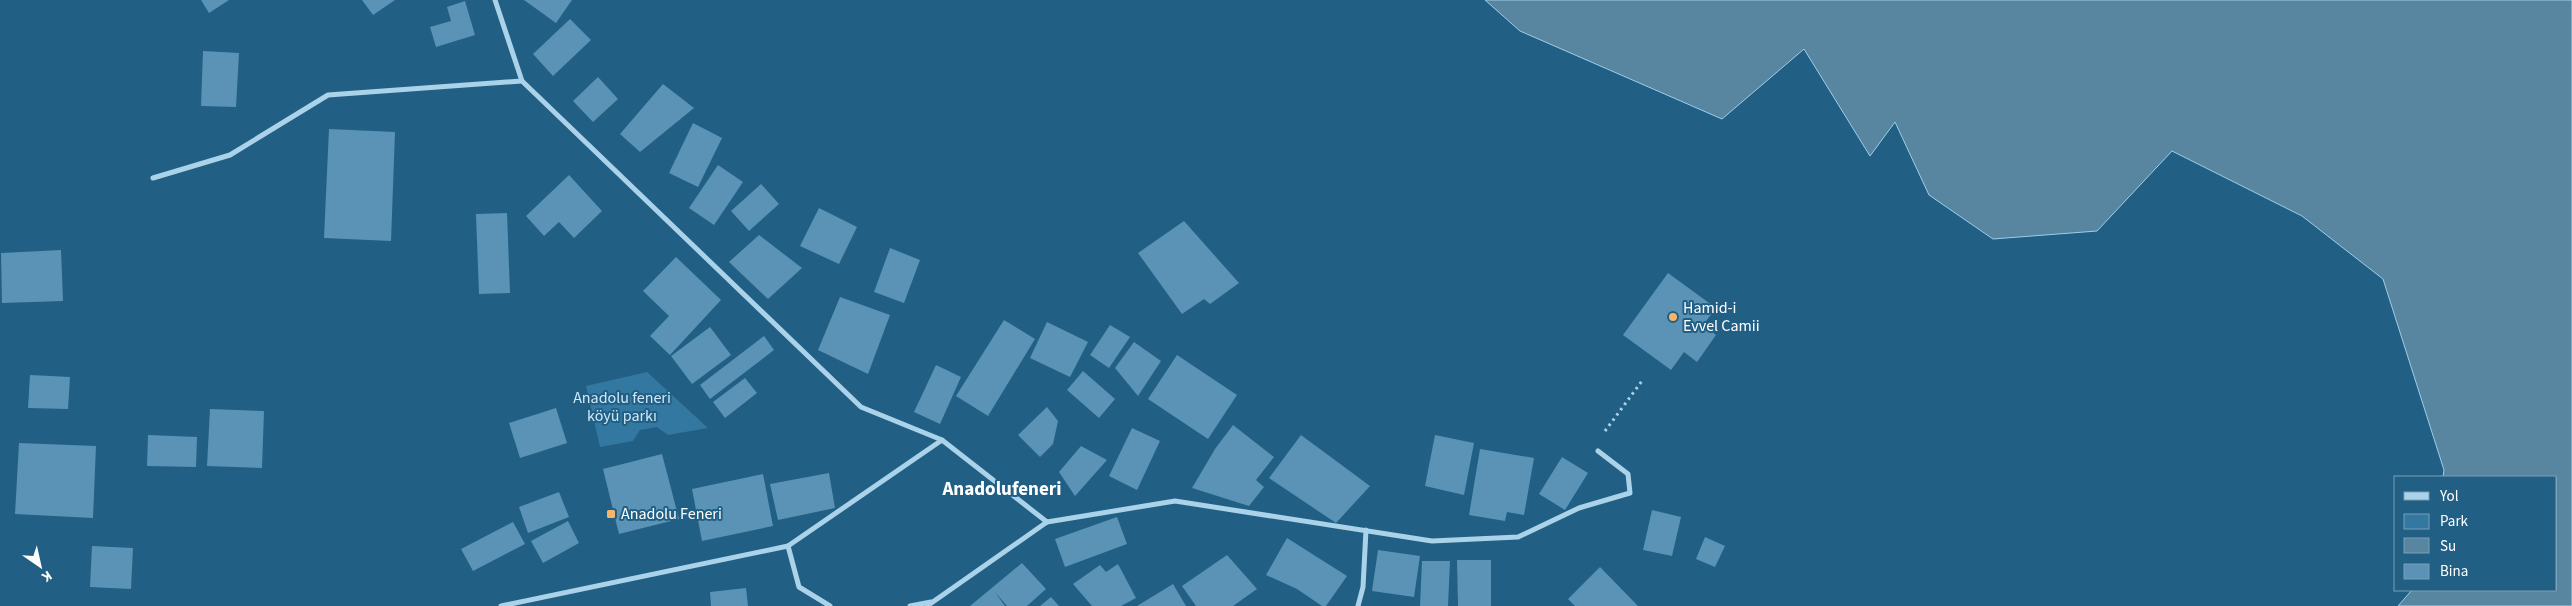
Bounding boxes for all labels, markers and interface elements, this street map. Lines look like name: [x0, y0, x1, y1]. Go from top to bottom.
place label: Hamid-i Evvel Camii: [1683, 297, 1760, 337]
marker: Hamid-i Evvel Camii: [1667, 311, 1679, 323]
park label: Anadolu feneri köyü parkı: [573, 387, 671, 427]
district label: Anadolufeneri: [941, 476, 1062, 503]
legend: [2394, 476, 2557, 591]
text: Yol: [2439, 486, 2459, 507]
place label: Anadolu Feneri: [621, 503, 722, 525]
marker: Anadolu Feneri: [605, 508, 617, 520]
text: Park: [2440, 511, 2469, 532]
text: Su: [2440, 536, 2456, 557]
north arrow: [15, 541, 65, 591]
text: Bina: [2440, 561, 2468, 582]
text: K: [37, 565, 56, 587]

